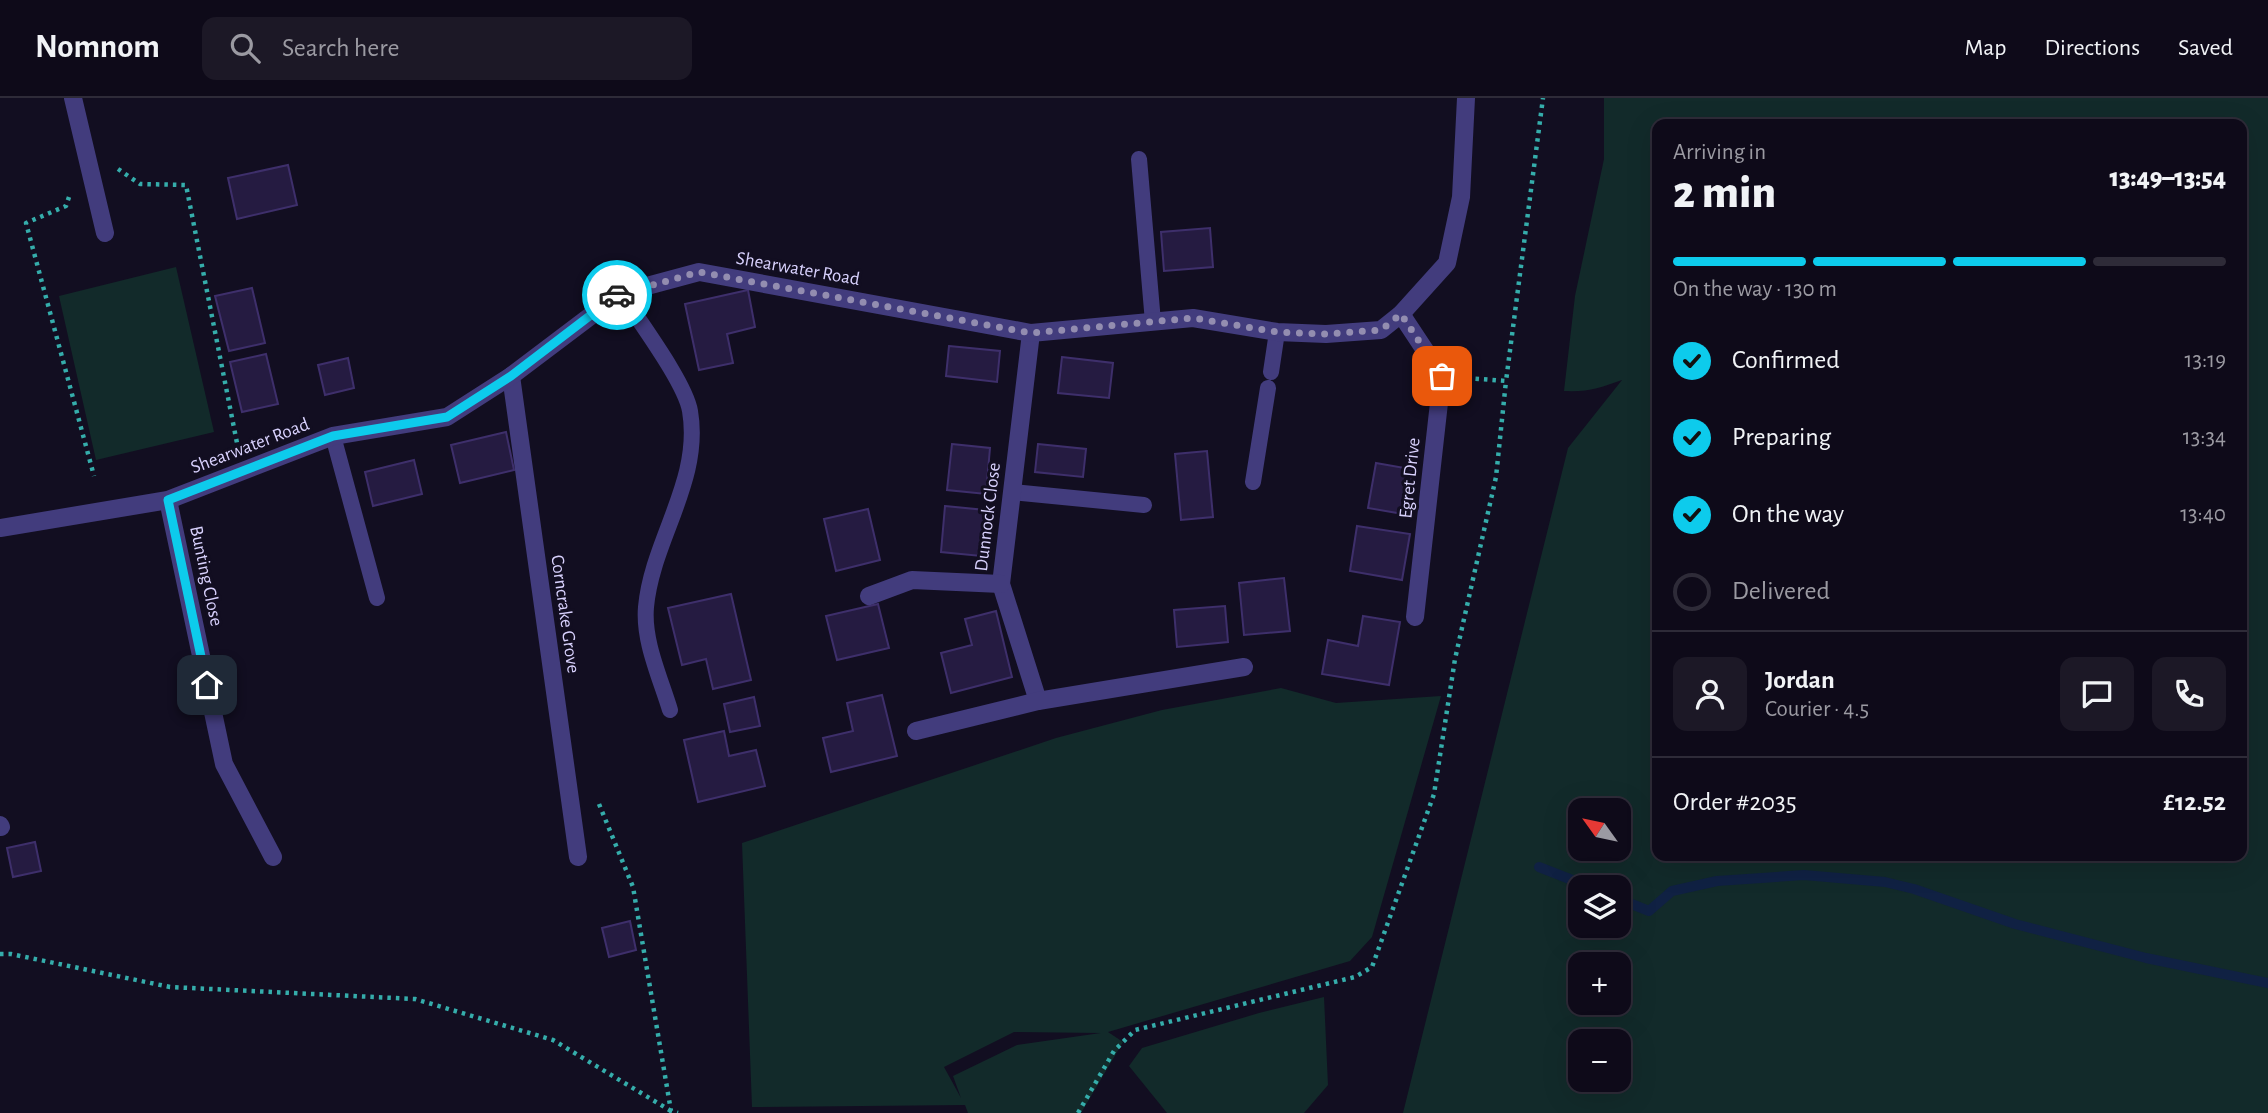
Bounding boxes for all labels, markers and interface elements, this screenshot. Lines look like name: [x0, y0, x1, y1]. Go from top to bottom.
search box: [202, 17, 692, 80]
icon: search: [226, 29, 264, 67]
text: Nomnom: [35, 31, 160, 64]
text: Search here: [282, 35, 400, 61]
text: Map: [1964, 36, 2006, 60]
text: Directions: [2044, 36, 2140, 60]
text: Saved: [2178, 36, 2233, 60]
text: Arriving in: [1673, 141, 1766, 164]
text: 13:49–13:54: [2110, 165, 2226, 191]
text: 2 min: [1673, 170, 1776, 216]
street label: Shearwater Road: [735, 249, 861, 289]
courier: [582, 260, 652, 330]
icon: car: [598, 276, 636, 314]
text: On the way · 130 m: [1673, 278, 1837, 301]
icon: check: [1673, 342, 1711, 380]
pin: [1412, 346, 1472, 406]
text: Confirmed: [1732, 347, 1840, 373]
text: 13:19: [2185, 349, 2226, 372]
icon: bag: [1423, 357, 1461, 395]
street label: Shearwater Road: [188, 415, 312, 477]
icon: check: [1673, 419, 1711, 457]
text: Preparing: [1732, 424, 1831, 450]
text: 13:34: [2183, 426, 2226, 449]
street label: Egret Drive: [1396, 437, 1424, 519]
street label: Dunnock Close: [972, 462, 1004, 572]
icon: check: [1673, 496, 1711, 534]
text: On the way: [1732, 501, 1844, 527]
text: 13:40: [2180, 503, 2226, 526]
street label: Bunting Close: [186, 524, 226, 628]
street label: Corncrake Grove: [547, 554, 583, 674]
text: Delivered: [1732, 578, 1830, 604]
pin: [177, 655, 237, 715]
button: person: [1673, 657, 1747, 731]
button: chat: [2060, 657, 2134, 731]
button: phone: [2152, 657, 2226, 731]
icon: home: [188, 666, 226, 704]
text: Jordan: [1765, 667, 1835, 693]
text: Courier · 4.5: [1765, 698, 1869, 721]
text: Order #2035: [1673, 789, 1797, 815]
text: £12.52: [2163, 789, 2226, 815]
north arrow: [1568, 798, 1631, 861]
map controls: [1568, 798, 1631, 1092]
button: layers: [1568, 875, 1631, 938]
button: +: [1568, 952, 1631, 1015]
button: −: [1568, 1029, 1631, 1092]

